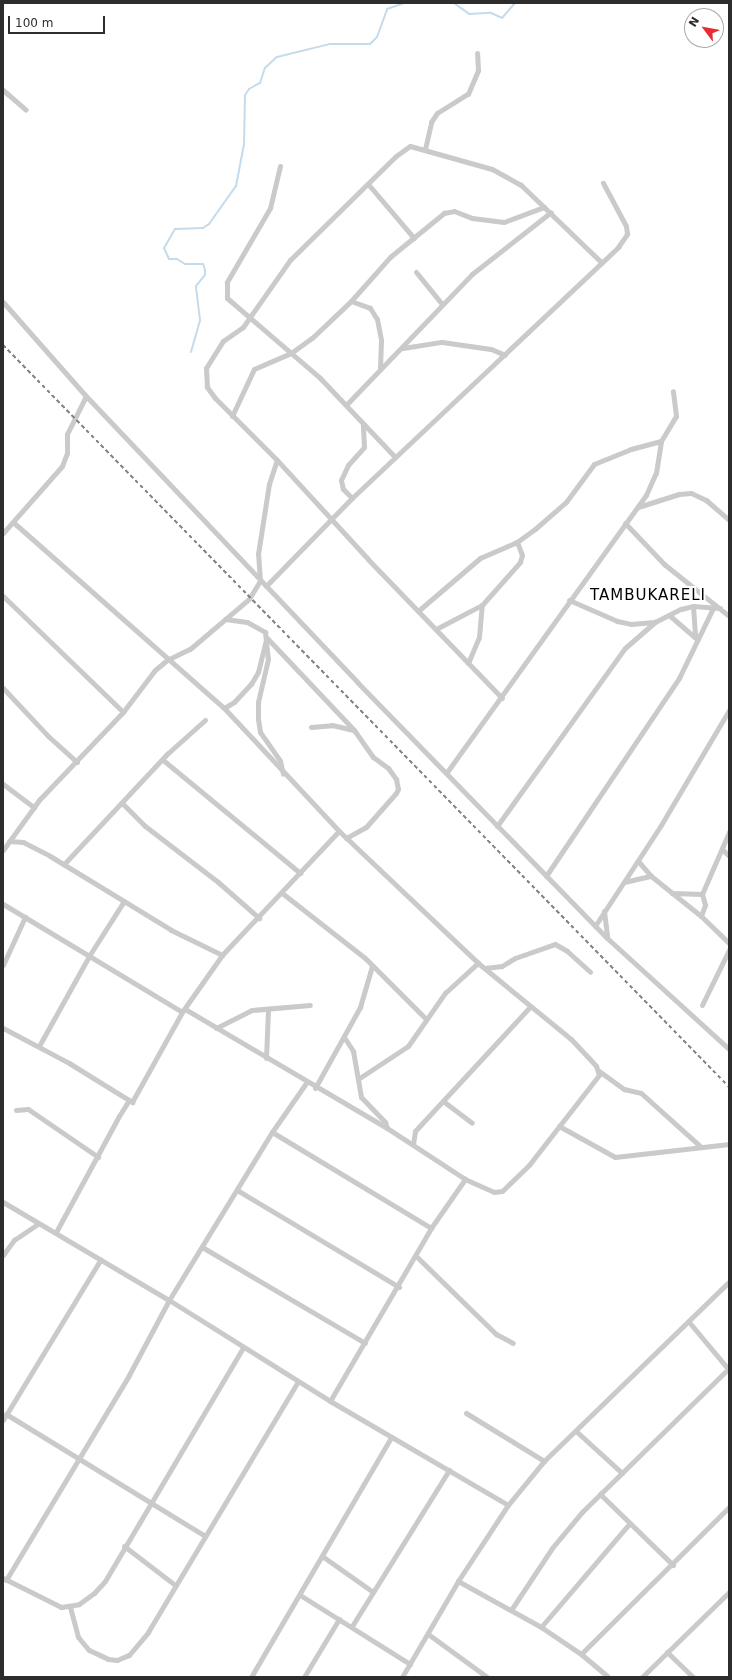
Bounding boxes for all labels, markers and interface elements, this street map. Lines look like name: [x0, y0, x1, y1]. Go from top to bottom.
scale bar: [10, 8, 107, 34]
north arrow: [684, 8, 724, 48]
text: N: [686, 15, 702, 29]
text: 100 m: [15, 16, 53, 30]
district label: TAMBUKARELI: [590, 587, 706, 605]

